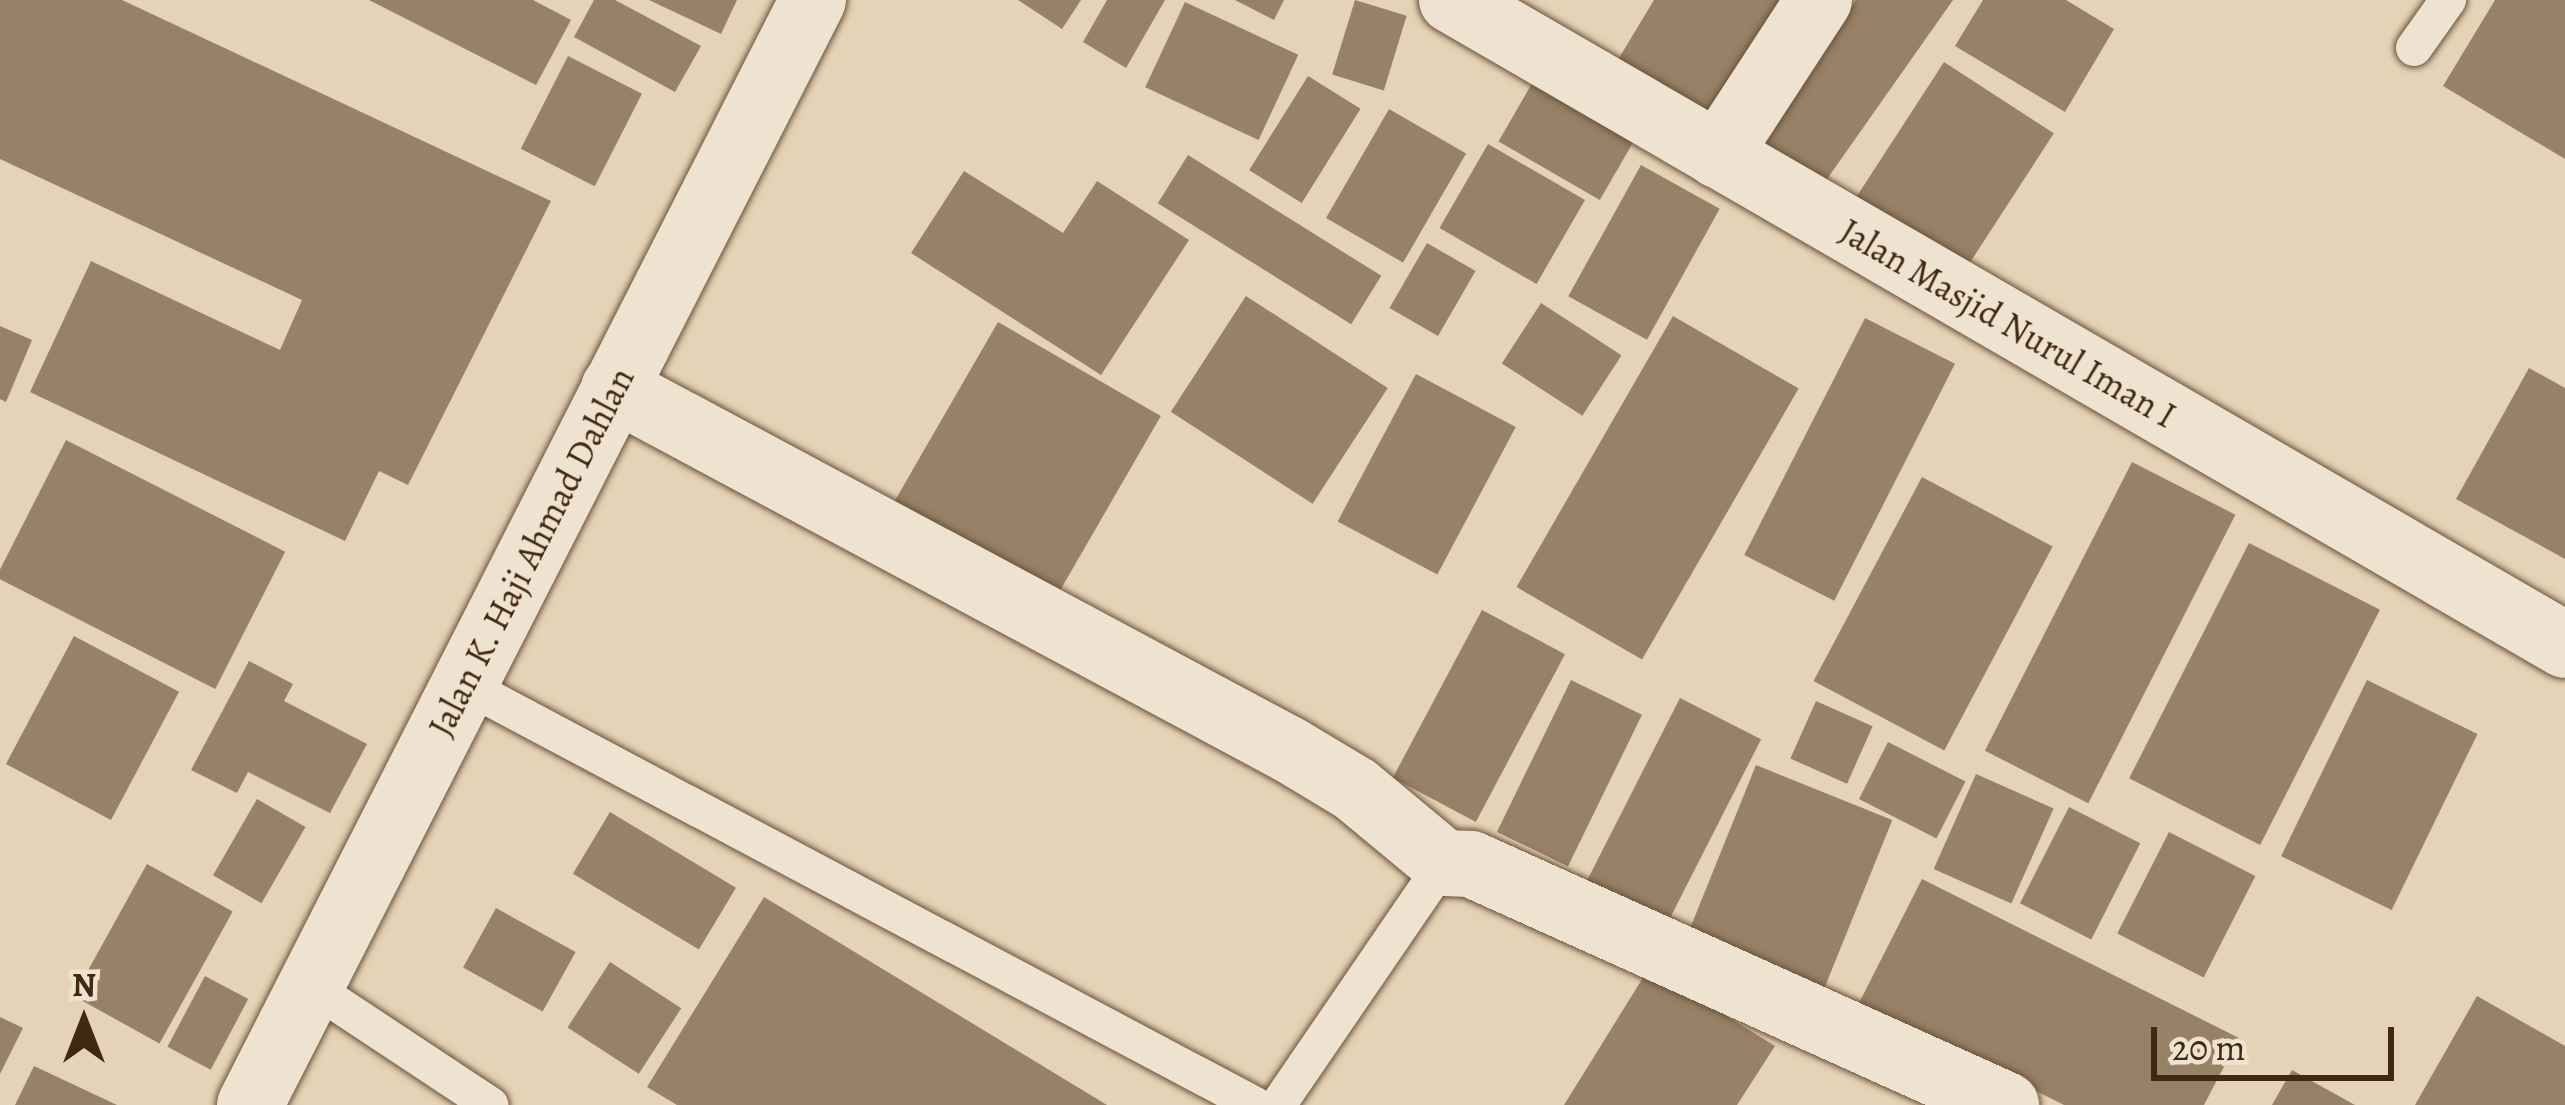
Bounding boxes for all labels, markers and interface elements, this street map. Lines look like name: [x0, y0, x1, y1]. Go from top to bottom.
street label: Jalan Masjid Nurul Iman I: [1832, 209, 2184, 437]
street label: Jalan K. Haji Ahmad Dahlan: [419, 360, 643, 744]
north arrow: [24, 961, 144, 1081]
text: N: [72, 962, 96, 1007]
scale bar: [2157, 1003, 2400, 1077]
text: 20 m: [2172, 1023, 2245, 1072]

